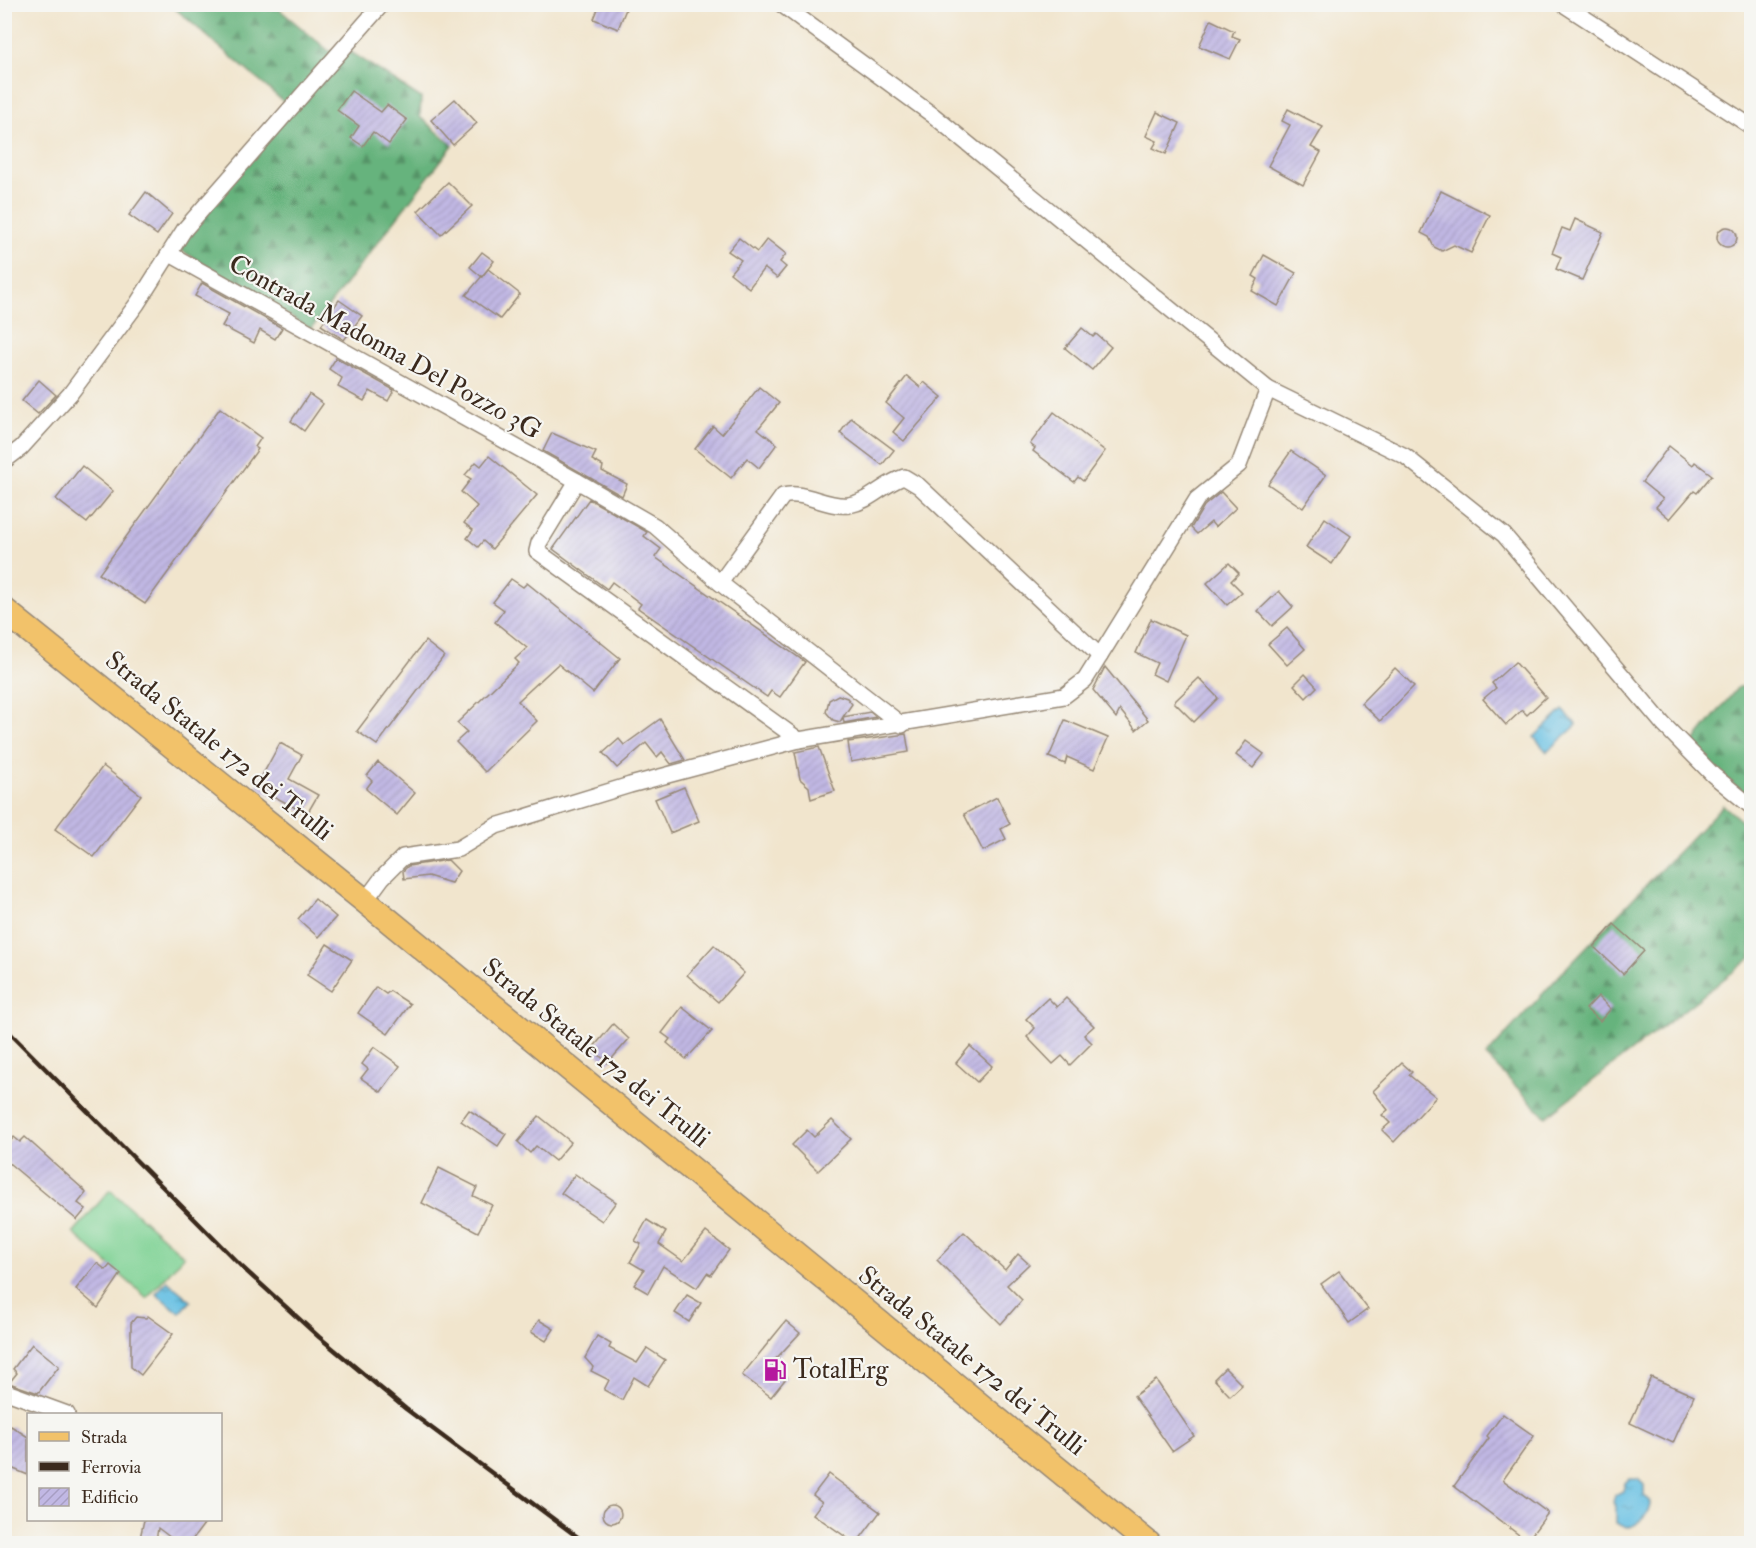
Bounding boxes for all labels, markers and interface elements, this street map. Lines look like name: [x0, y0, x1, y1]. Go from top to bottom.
street label: Contrada Madonna Del Pozzo 3G: [223, 248, 547, 447]
street label: Strada Statale 172 dei Trulli: [99, 644, 339, 848]
street label: Strada Statale 172 dei Trulli: [476, 951, 716, 1155]
street label: Strada Statale 172 dei Trulli: [852, 1259, 1092, 1463]
place label: TotalErg: [793, 1354, 890, 1386]
fuel station icon: TotalErg: [762, 1357, 788, 1383]
legend: [27, 1413, 222, 1521]
text: Strada: [81, 1426, 128, 1449]
text: Ferrovia: [81, 1456, 142, 1479]
text: Edificio: [81, 1486, 138, 1509]

